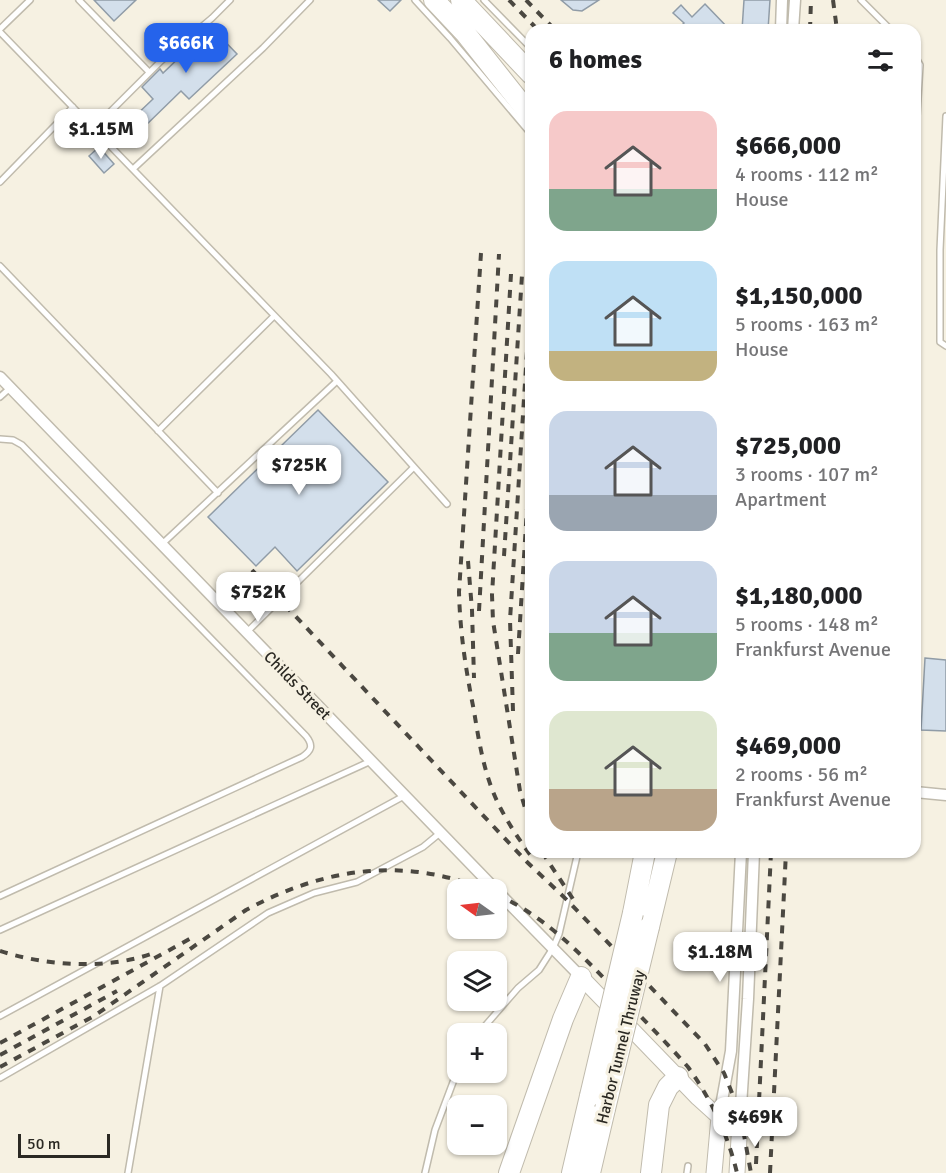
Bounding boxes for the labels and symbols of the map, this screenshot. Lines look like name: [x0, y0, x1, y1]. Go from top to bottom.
pin: $666K: [144, 23, 228, 74]
pin: $1.15M: [52, 109, 150, 160]
pin: $725K: [257, 445, 341, 496]
pin: $752K: [216, 572, 300, 623]
street label: Childs Street: [260, 647, 335, 725]
north arrow: [447, 879, 507, 939]
pin: $1.18M: [671, 932, 769, 983]
street label: Harbor Tunnel Thruway: [592, 968, 650, 1126]
pin: $469K: [713, 1097, 797, 1148]
scale bar: [18, 1131, 110, 1158]

